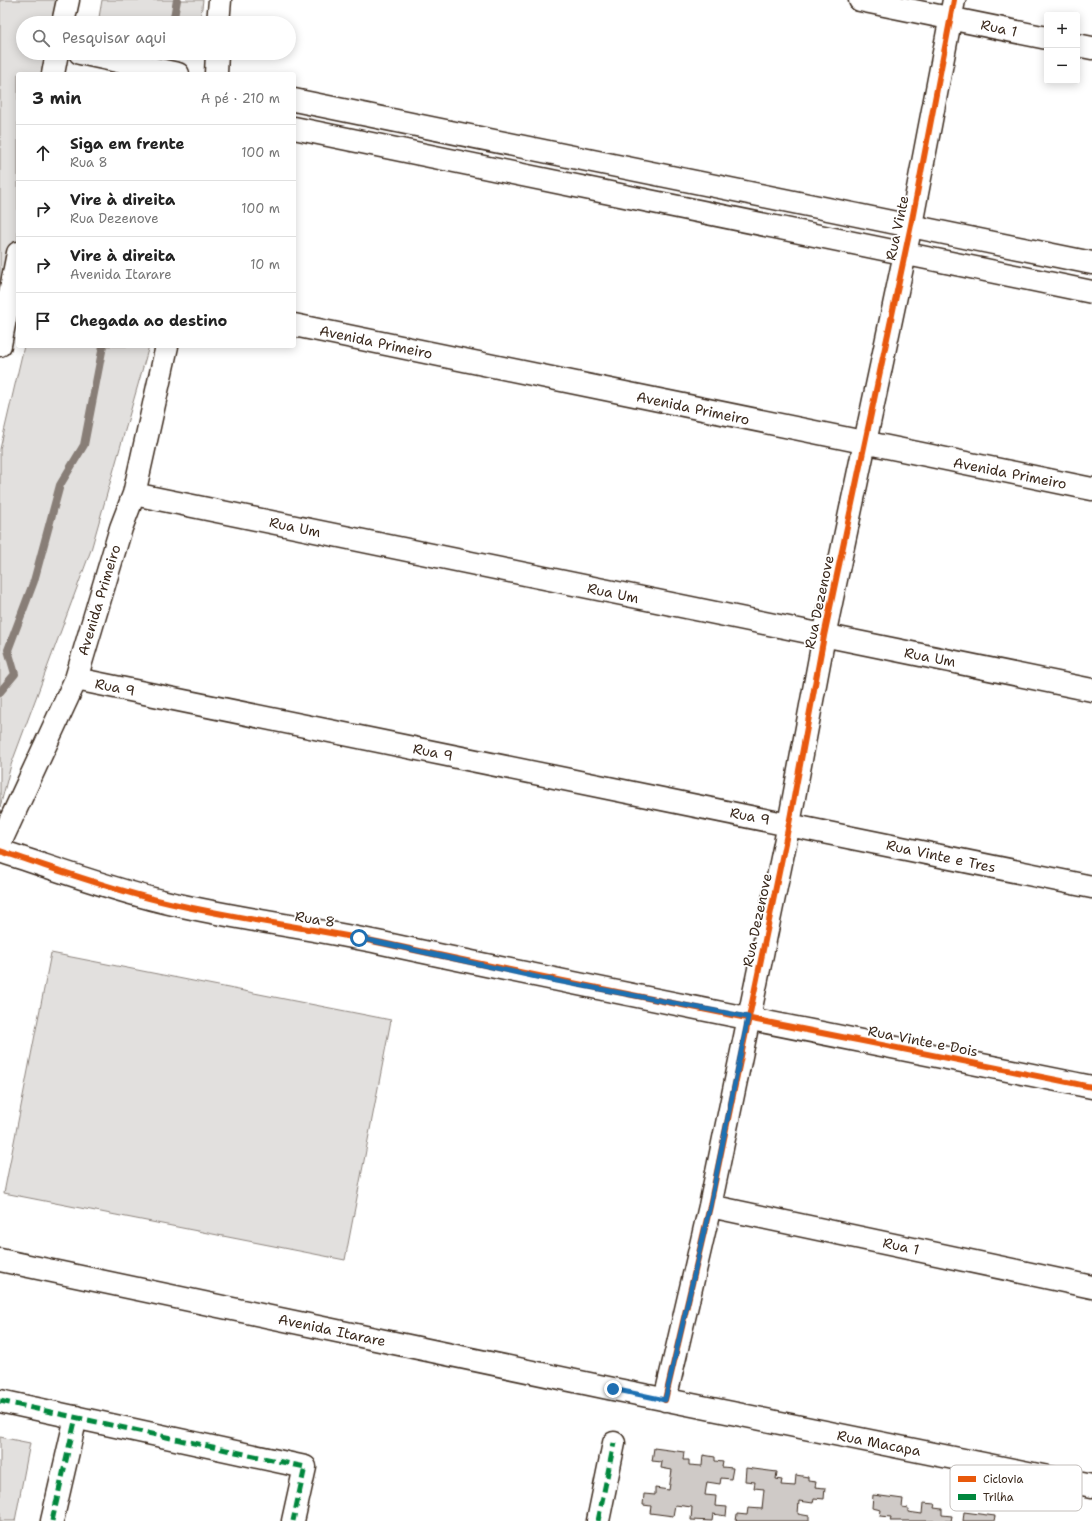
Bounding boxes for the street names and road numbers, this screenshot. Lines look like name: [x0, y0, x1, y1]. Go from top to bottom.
street label: Rua 1: [979, 15, 1019, 41]
street label: Rua Vinte: [881, 194, 913, 262]
street label: Avenida Primeiro: [318, 321, 434, 363]
street label: Avenida Primeiro: [635, 387, 751, 429]
street label: Avenida Primeiro: [952, 453, 1068, 493]
street label: Rua Um: [268, 513, 322, 541]
street label: Avenida Primeiro: [74, 542, 124, 658]
street label: Rua Dezenove: [800, 553, 838, 651]
street label: Rua Um: [586, 579, 640, 607]
street label: Rua Um: [903, 643, 957, 671]
street label: Rua 9: [93, 674, 137, 700]
street label: Rua 9: [411, 739, 455, 765]
street label: Rua 9: [728, 803, 772, 829]
street label: Rua Vinte e Tres: [885, 836, 997, 876]
street label: Rua Dezenove: [738, 871, 776, 969]
street label: Rua 8: [294, 907, 336, 931]
street label: Rua Vinte e Dois: [866, 1022, 980, 1060]
street label: Rua 1: [881, 1233, 921, 1259]
street label: Avenida Itarare: [277, 1310, 387, 1350]
street label: Rua Macapa: [836, 1426, 923, 1460]

